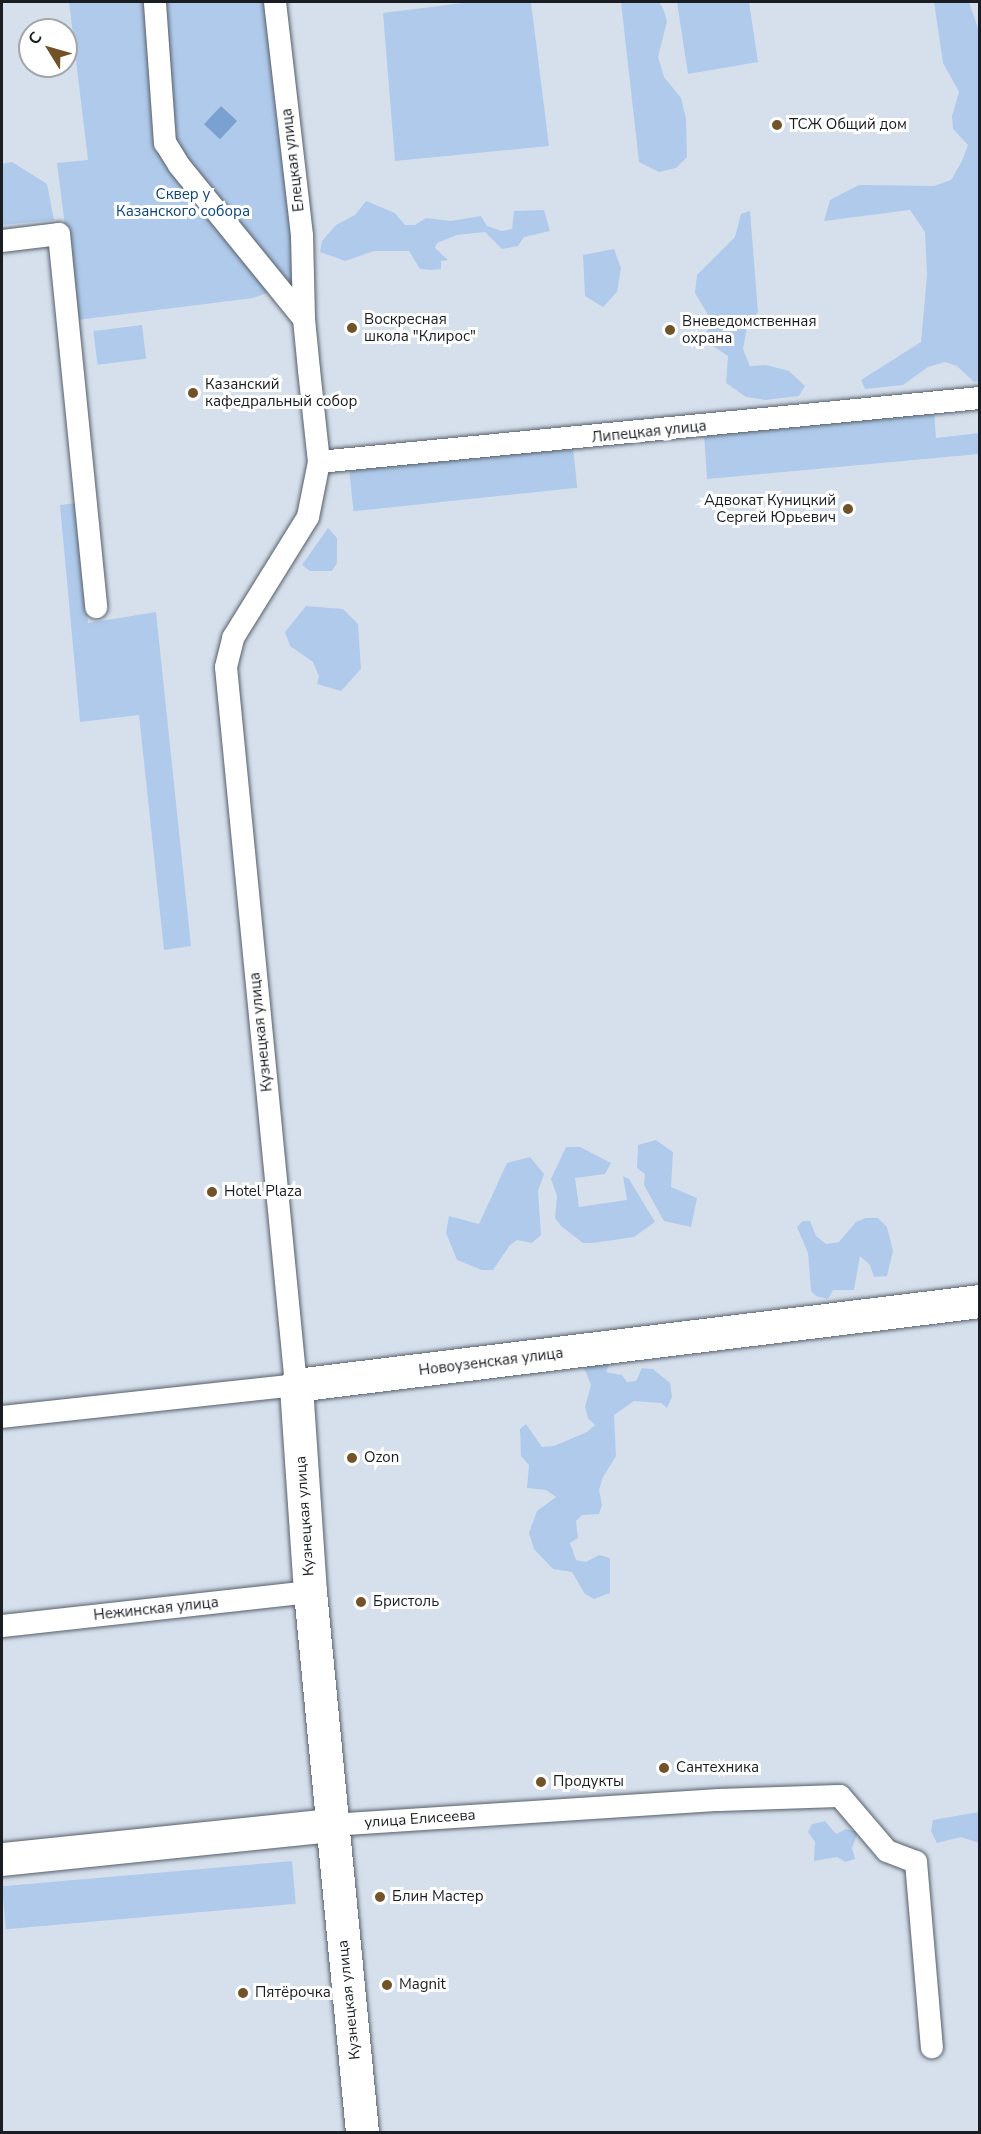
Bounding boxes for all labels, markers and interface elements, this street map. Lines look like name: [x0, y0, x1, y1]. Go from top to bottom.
north arrow: [18, 18, 78, 78]
text: С: [23, 27, 47, 49]
street label: Елецкая улица: [278, 107, 308, 213]
place label: ТСЖ Общий дом: [789, 116, 907, 134]
marker: ТСЖ Общий дом: [770, 118, 784, 132]
park label: Сквер у Казанского собора: [116, 185, 250, 220]
place label: Воскресная школа "Клирос": [364, 310, 476, 345]
place label: Вневедомственная охрана: [682, 312, 817, 347]
marker: Воскресная школа "Клирос": [345, 321, 359, 335]
marker: Вневедомственная охрана: [663, 323, 677, 337]
place label: Казанский кафедральный собор: [205, 375, 357, 410]
marker: Казанский кафедральный собор: [186, 386, 200, 400]
street label: Липецкая улица: [591, 417, 707, 447]
place label: Адвокат Куницкий Сергей Юрьевич: [704, 491, 836, 526]
marker: Адвокат Куницкий Сергей Юрьевич: [841, 502, 855, 516]
street label: Кузнецкая улица: [246, 971, 276, 1093]
place label: Hotel Plaza: [224, 1183, 302, 1201]
marker: Hotel Plaza: [205, 1185, 219, 1199]
street label: Новоузенская улица: [418, 1344, 564, 1380]
place label: Ozon: [364, 1449, 399, 1467]
marker: Ozon: [345, 1451, 359, 1465]
street label: Кузнецкая улица: [292, 1455, 318, 1577]
street label: Нежинская улица: [93, 1593, 219, 1625]
place label: Бристоль: [373, 1593, 439, 1611]
marker: Бристоль: [354, 1595, 368, 1609]
place label: Сантехника: [676, 1759, 759, 1777]
marker: Сантехника: [657, 1761, 671, 1775]
place label: Продукты: [553, 1773, 624, 1791]
marker: Продукты: [534, 1775, 548, 1789]
street label: улица Елисеева: [364, 1806, 476, 1832]
place label: Блин Мастер: [392, 1888, 484, 1906]
marker: Блин Мастер: [373, 1890, 387, 1904]
street label: Кузнецкая улица: [334, 1939, 364, 2061]
place label: Magnit: [399, 1976, 446, 1994]
marker: Magnit: [380, 1978, 394, 1992]
place label: Пятёрочка: [255, 1984, 331, 2002]
marker: Пятёрочка: [236, 1986, 250, 2000]

